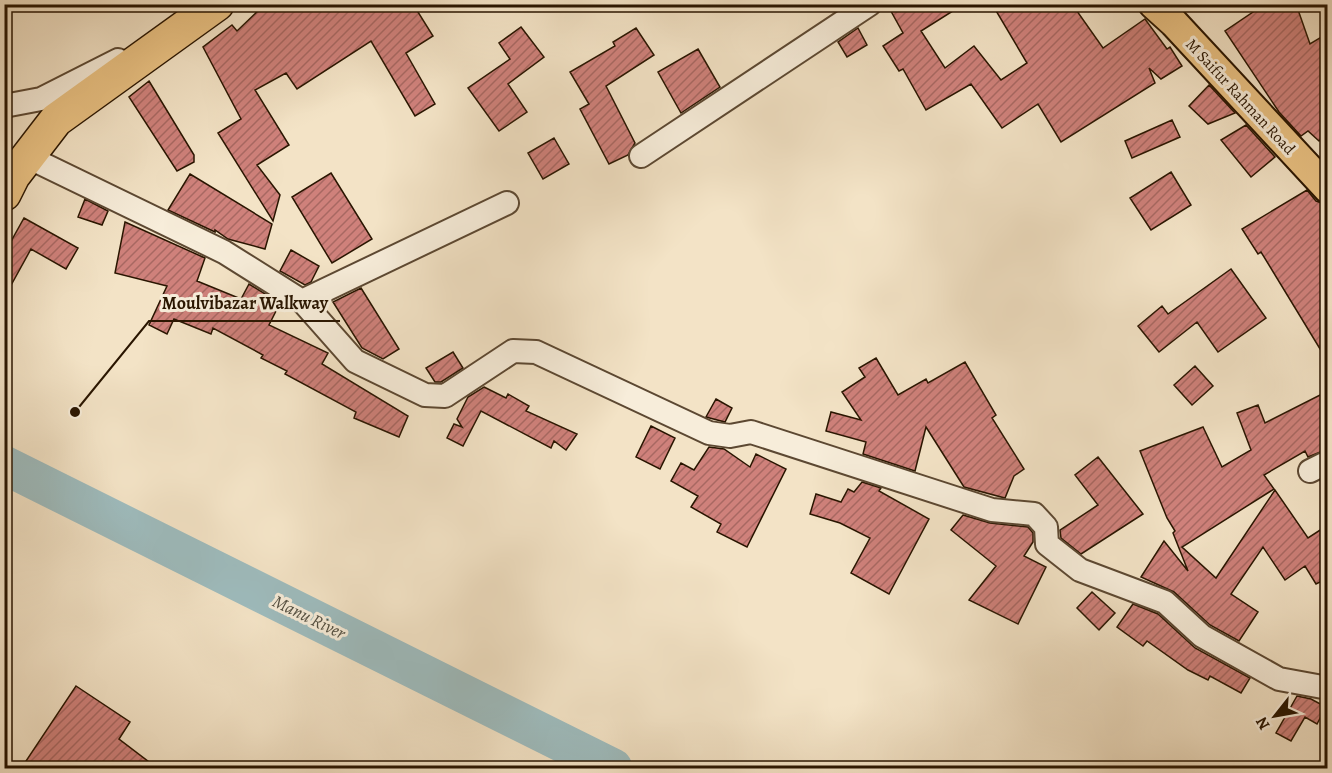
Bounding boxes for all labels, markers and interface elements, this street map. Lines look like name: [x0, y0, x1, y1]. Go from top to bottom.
street label: M Saifur Rahman Road: [1181, 34, 1300, 160]
callout: Moulvibazar Walkway: [149, 285, 340, 321]
text: Moulvibazar Walkway: [162, 291, 329, 315]
water label: Manu River: [268, 589, 350, 645]
north arrow: [1245, 686, 1305, 746]
text: N: [1250, 712, 1275, 734]

